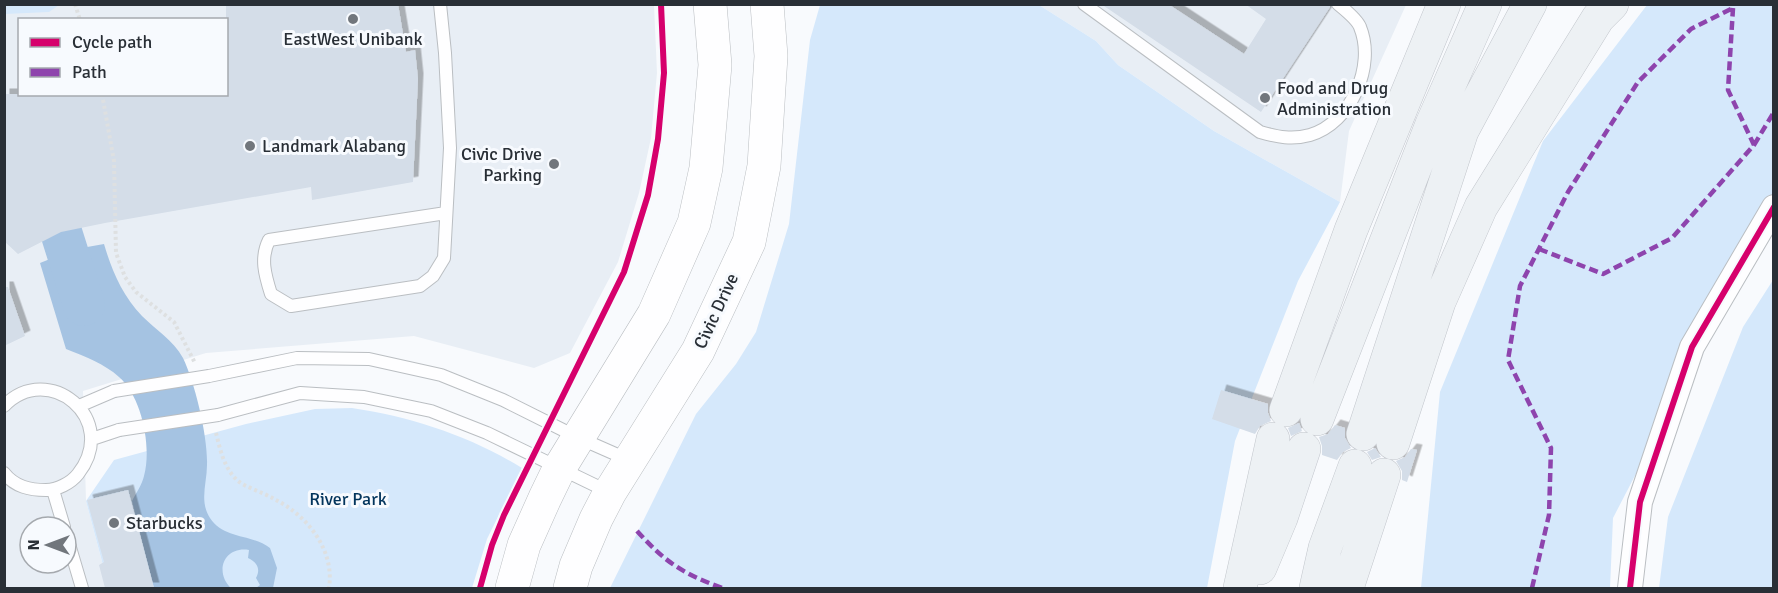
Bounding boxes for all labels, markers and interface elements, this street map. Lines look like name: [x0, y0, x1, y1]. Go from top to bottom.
marker: EastWest Unibank: [346, 12, 360, 26]
legend: [18, 18, 228, 96]
place label: EastWest Unibank: [283, 28, 423, 50]
text: Cycle path: [72, 31, 152, 53]
text: Path: [72, 61, 107, 83]
place label: Food and Drug Administration: [1277, 77, 1391, 120]
marker: Food and Drug Administration: [1258, 91, 1272, 105]
place label: Landmark Alabang: [262, 135, 406, 157]
marker: Landmark Alabang: [243, 139, 257, 153]
place label: Civic Drive Parking: [461, 143, 542, 186]
marker: Civic Drive Parking: [547, 157, 561, 171]
street label: Civic Drive: [689, 270, 743, 352]
park label: River Park: [309, 488, 387, 510]
place label: Starbucks: [126, 512, 203, 534]
north arrow: [18, 515, 78, 575]
marker: Starbucks: [107, 516, 121, 530]
text: N: [24, 539, 44, 551]

